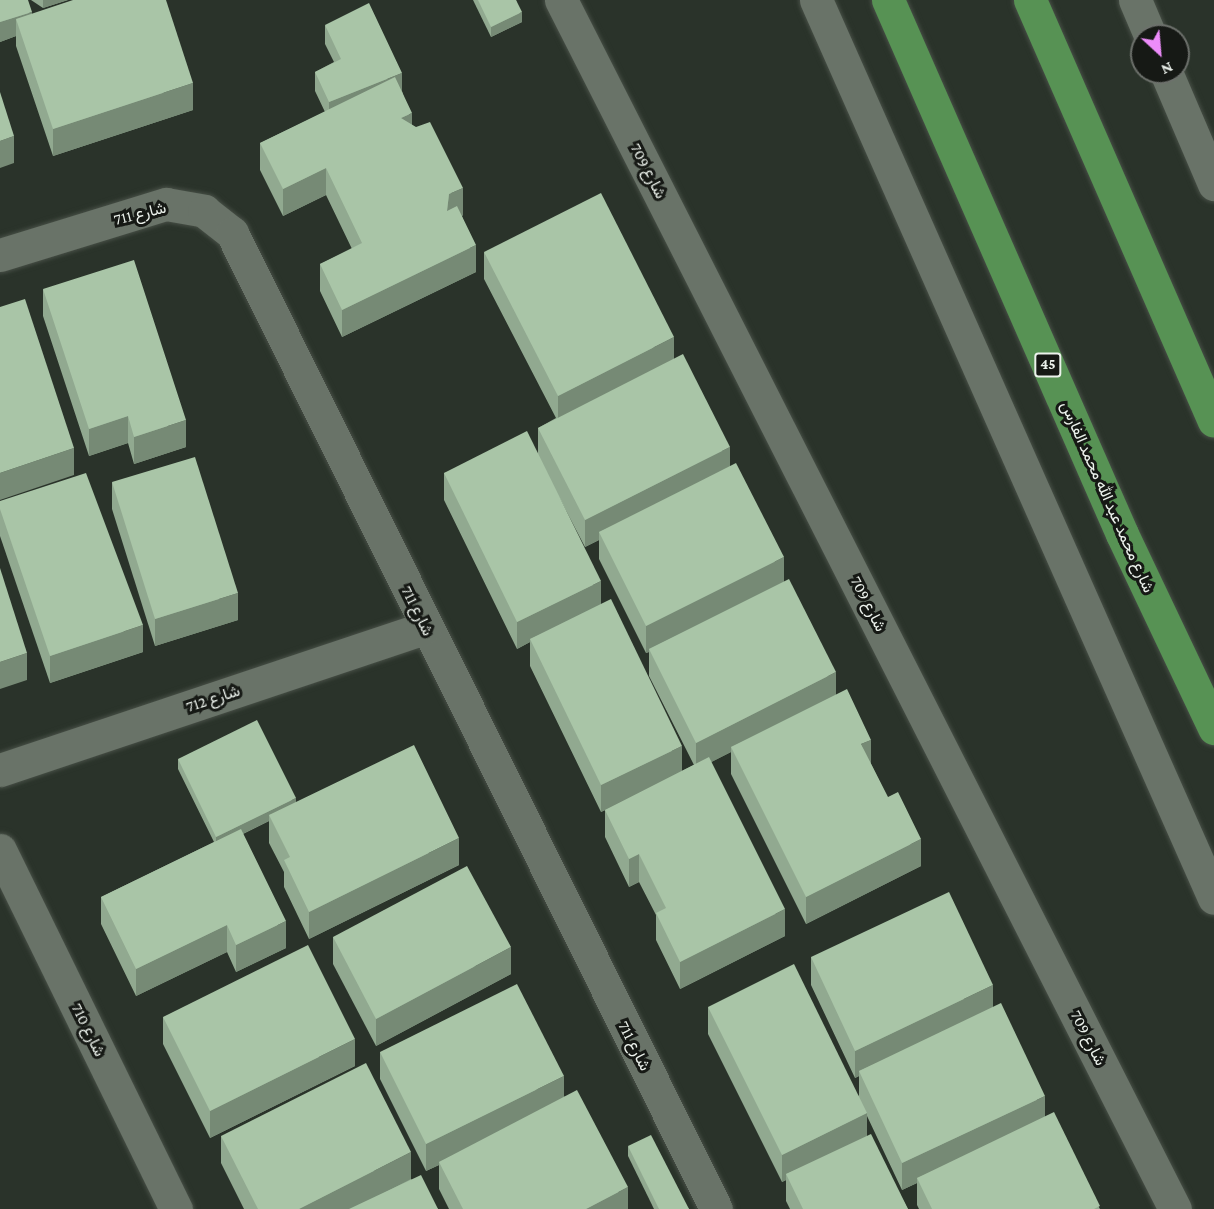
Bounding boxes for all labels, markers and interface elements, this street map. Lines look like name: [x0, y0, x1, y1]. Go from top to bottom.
north arrow: [1130, 24, 1190, 84]
text: N: [1159, 59, 1176, 79]
street label: شارع 709: [626, 140, 670, 202]
street label: شارع 711: [112, 198, 168, 230]
road number: 45: [1033, 353, 1063, 377]
street label: شارع محمد عبد الله محمد الفارس: [1056, 398, 1158, 596]
street label: شارع 709: [846, 573, 890, 635]
street label: شارع 711: [397, 583, 437, 639]
street label: شارع 712: [184, 681, 242, 717]
street label: شارع 710: [67, 1000, 109, 1060]
street label: شارع 709: [1066, 1007, 1110, 1069]
street label: شارع 711: [613, 1018, 655, 1074]

